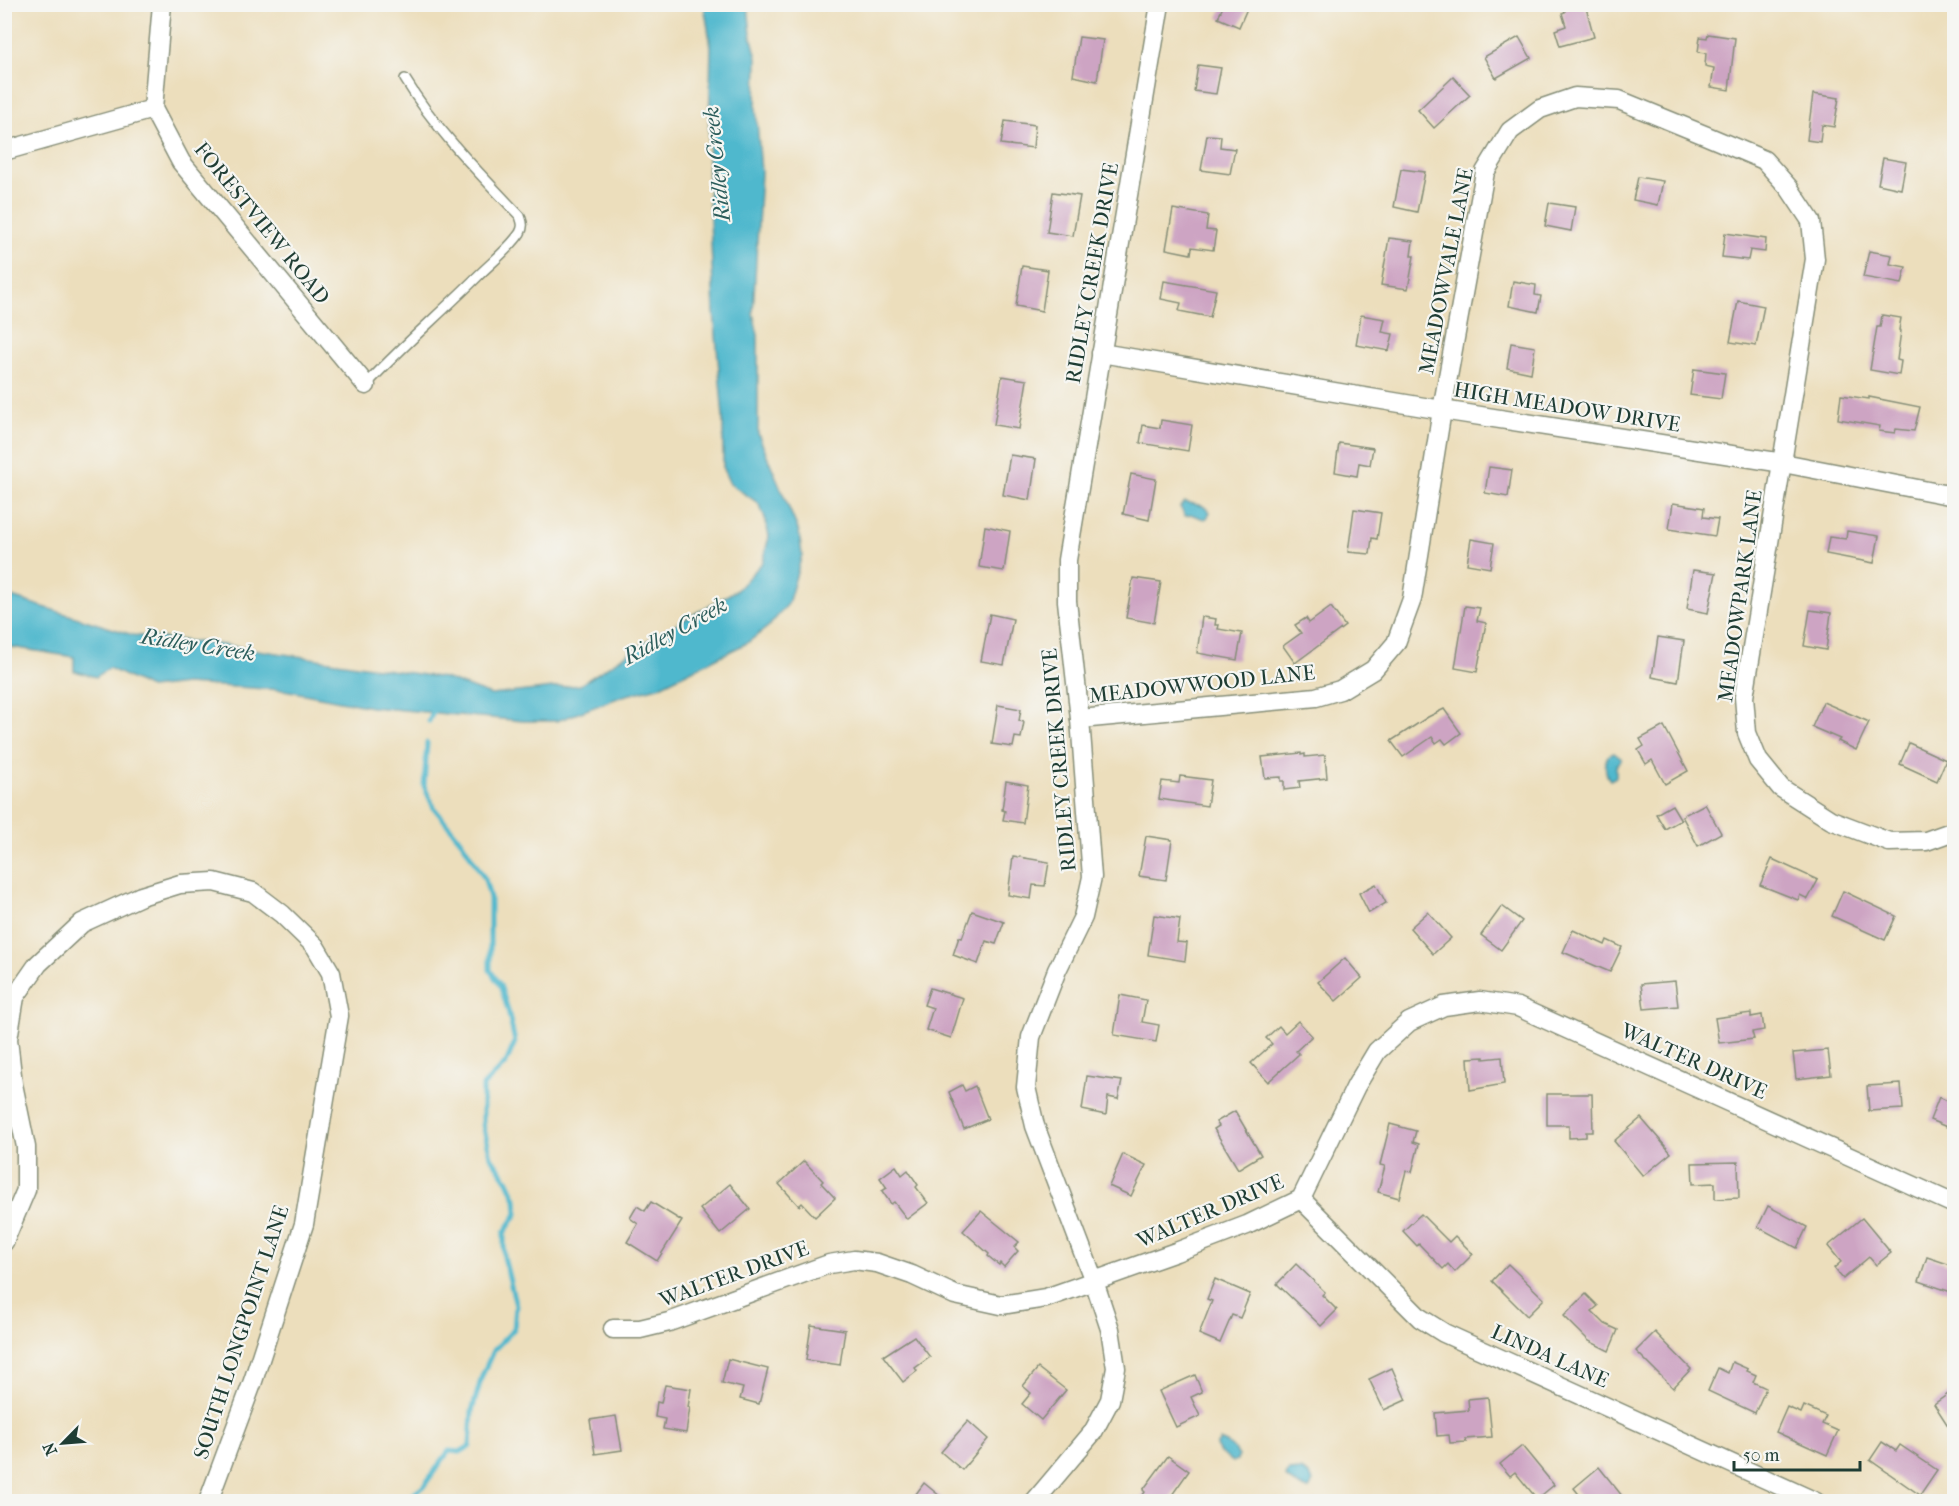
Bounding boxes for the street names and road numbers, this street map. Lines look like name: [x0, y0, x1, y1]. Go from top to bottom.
street label: FORESTVIEW ROAD: [189, 137, 335, 309]
street label: RIDLEY CREEK DRIVE: [1061, 160, 1123, 385]
street label: MEADOWVALE LANE: [1414, 166, 1478, 376]
street label: HIGH MEADOW DRIVE: [1452, 377, 1682, 437]
street label: MEADOWPARK LANE: [1713, 488, 1767, 704]
street label: RIDLEY CREEK DRIVE: [1037, 647, 1081, 873]
street label: MEADOWWOOD LANE: [1088, 660, 1316, 708]
street label: WALTER DRIVE: [1616, 1018, 1771, 1104]
street label: WALTER DRIVE: [1132, 1169, 1287, 1253]
street label: SOUTH LONGPOINT LANE: [189, 1202, 293, 1462]
street label: WALTER DRIVE: [655, 1236, 812, 1312]
street label: LINDA LANE: [1488, 1319, 1612, 1393]

